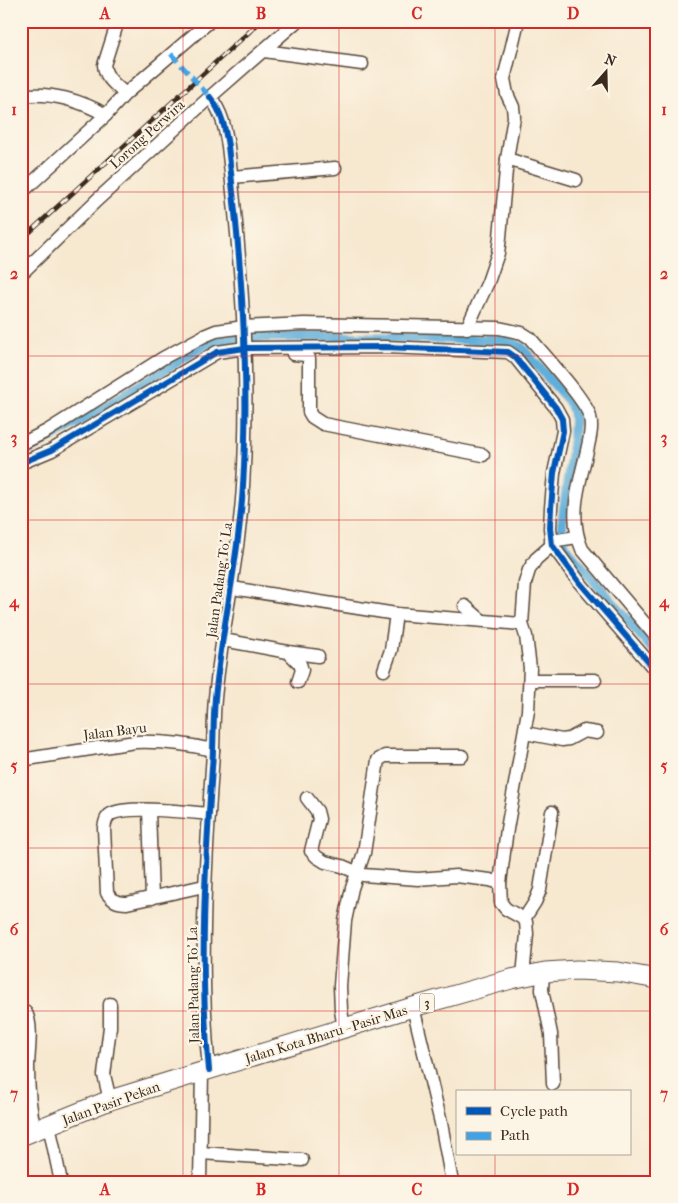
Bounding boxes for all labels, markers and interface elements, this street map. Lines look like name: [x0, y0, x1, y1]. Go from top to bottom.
text: A: [99, 4, 111, 23]
text: B: [256, 4, 266, 23]
text: C: [412, 4, 423, 23]
text: D: [567, 4, 579, 23]
north arrow: [580, 48, 630, 98]
text: N: [602, 50, 619, 70]
street label: Lorong Perwira: [106, 96, 189, 173]
text: 1: [11, 100, 17, 119]
text: 1: [661, 100, 667, 119]
text: 2: [10, 264, 18, 283]
text: 2: [660, 264, 668, 283]
text: 3: [11, 428, 17, 448]
text: 3: [661, 428, 667, 448]
street label: Jalan Padang To' La: [203, 521, 236, 640]
text: 4: [8, 592, 20, 612]
text: 4: [658, 592, 670, 612]
street label: Jalan Bayu: [81, 719, 148, 744]
text: 5: [11, 756, 18, 775]
text: 5: [661, 756, 668, 775]
text: 6: [10, 920, 19, 939]
text: 6: [660, 920, 669, 939]
street label: Jalan Padang To' La: [184, 926, 203, 1044]
road number: 3: [420, 994, 434, 1012]
street label: Jalan Kota Bharu - Pasir Mas: [242, 1002, 409, 1068]
street label: Jalan Pasir Pekan: [59, 1078, 162, 1129]
text: 7: [9, 1084, 18, 1103]
text: 7: [659, 1084, 668, 1103]
legend: [456, 1090, 630, 1156]
text: Cycle path: [500, 1102, 568, 1120]
text: Path: [500, 1126, 530, 1144]
text: A: [99, 1180, 111, 1199]
text: B: [256, 1180, 266, 1199]
text: C: [412, 1180, 423, 1199]
text: D: [567, 1180, 579, 1199]

